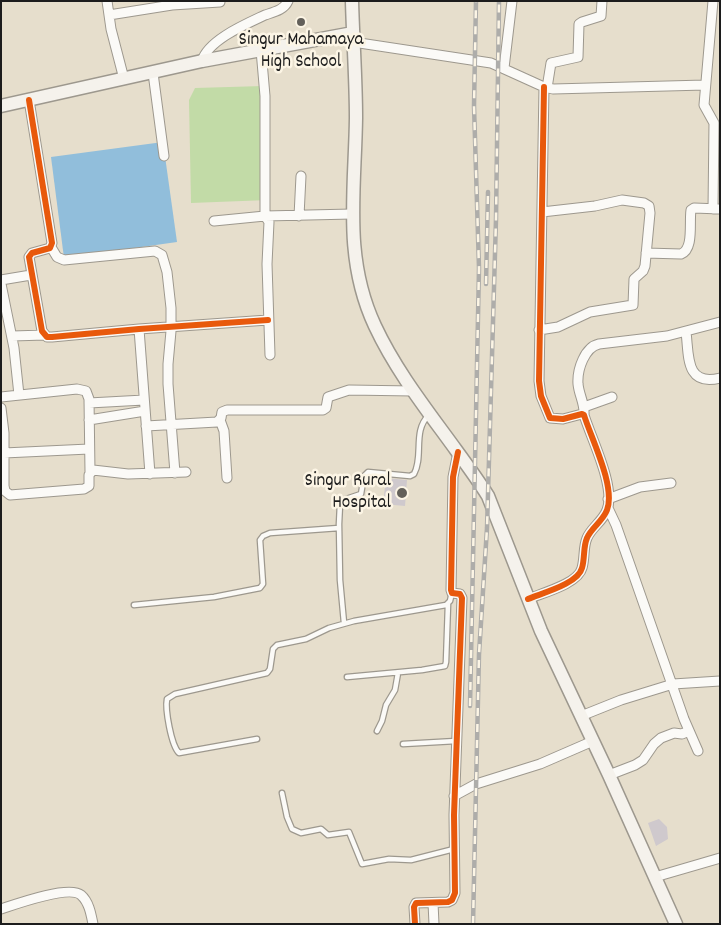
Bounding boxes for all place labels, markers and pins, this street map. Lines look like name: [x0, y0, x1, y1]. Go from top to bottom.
marker: Singur Mahamaya High School: [295, 16, 307, 28]
place label: Singur Mahamaya High School: [239, 30, 363, 74]
place label: Singur Rural Hospital: [305, 471, 391, 515]
marker: Singur Rural Hospital: [395, 486, 409, 500]

